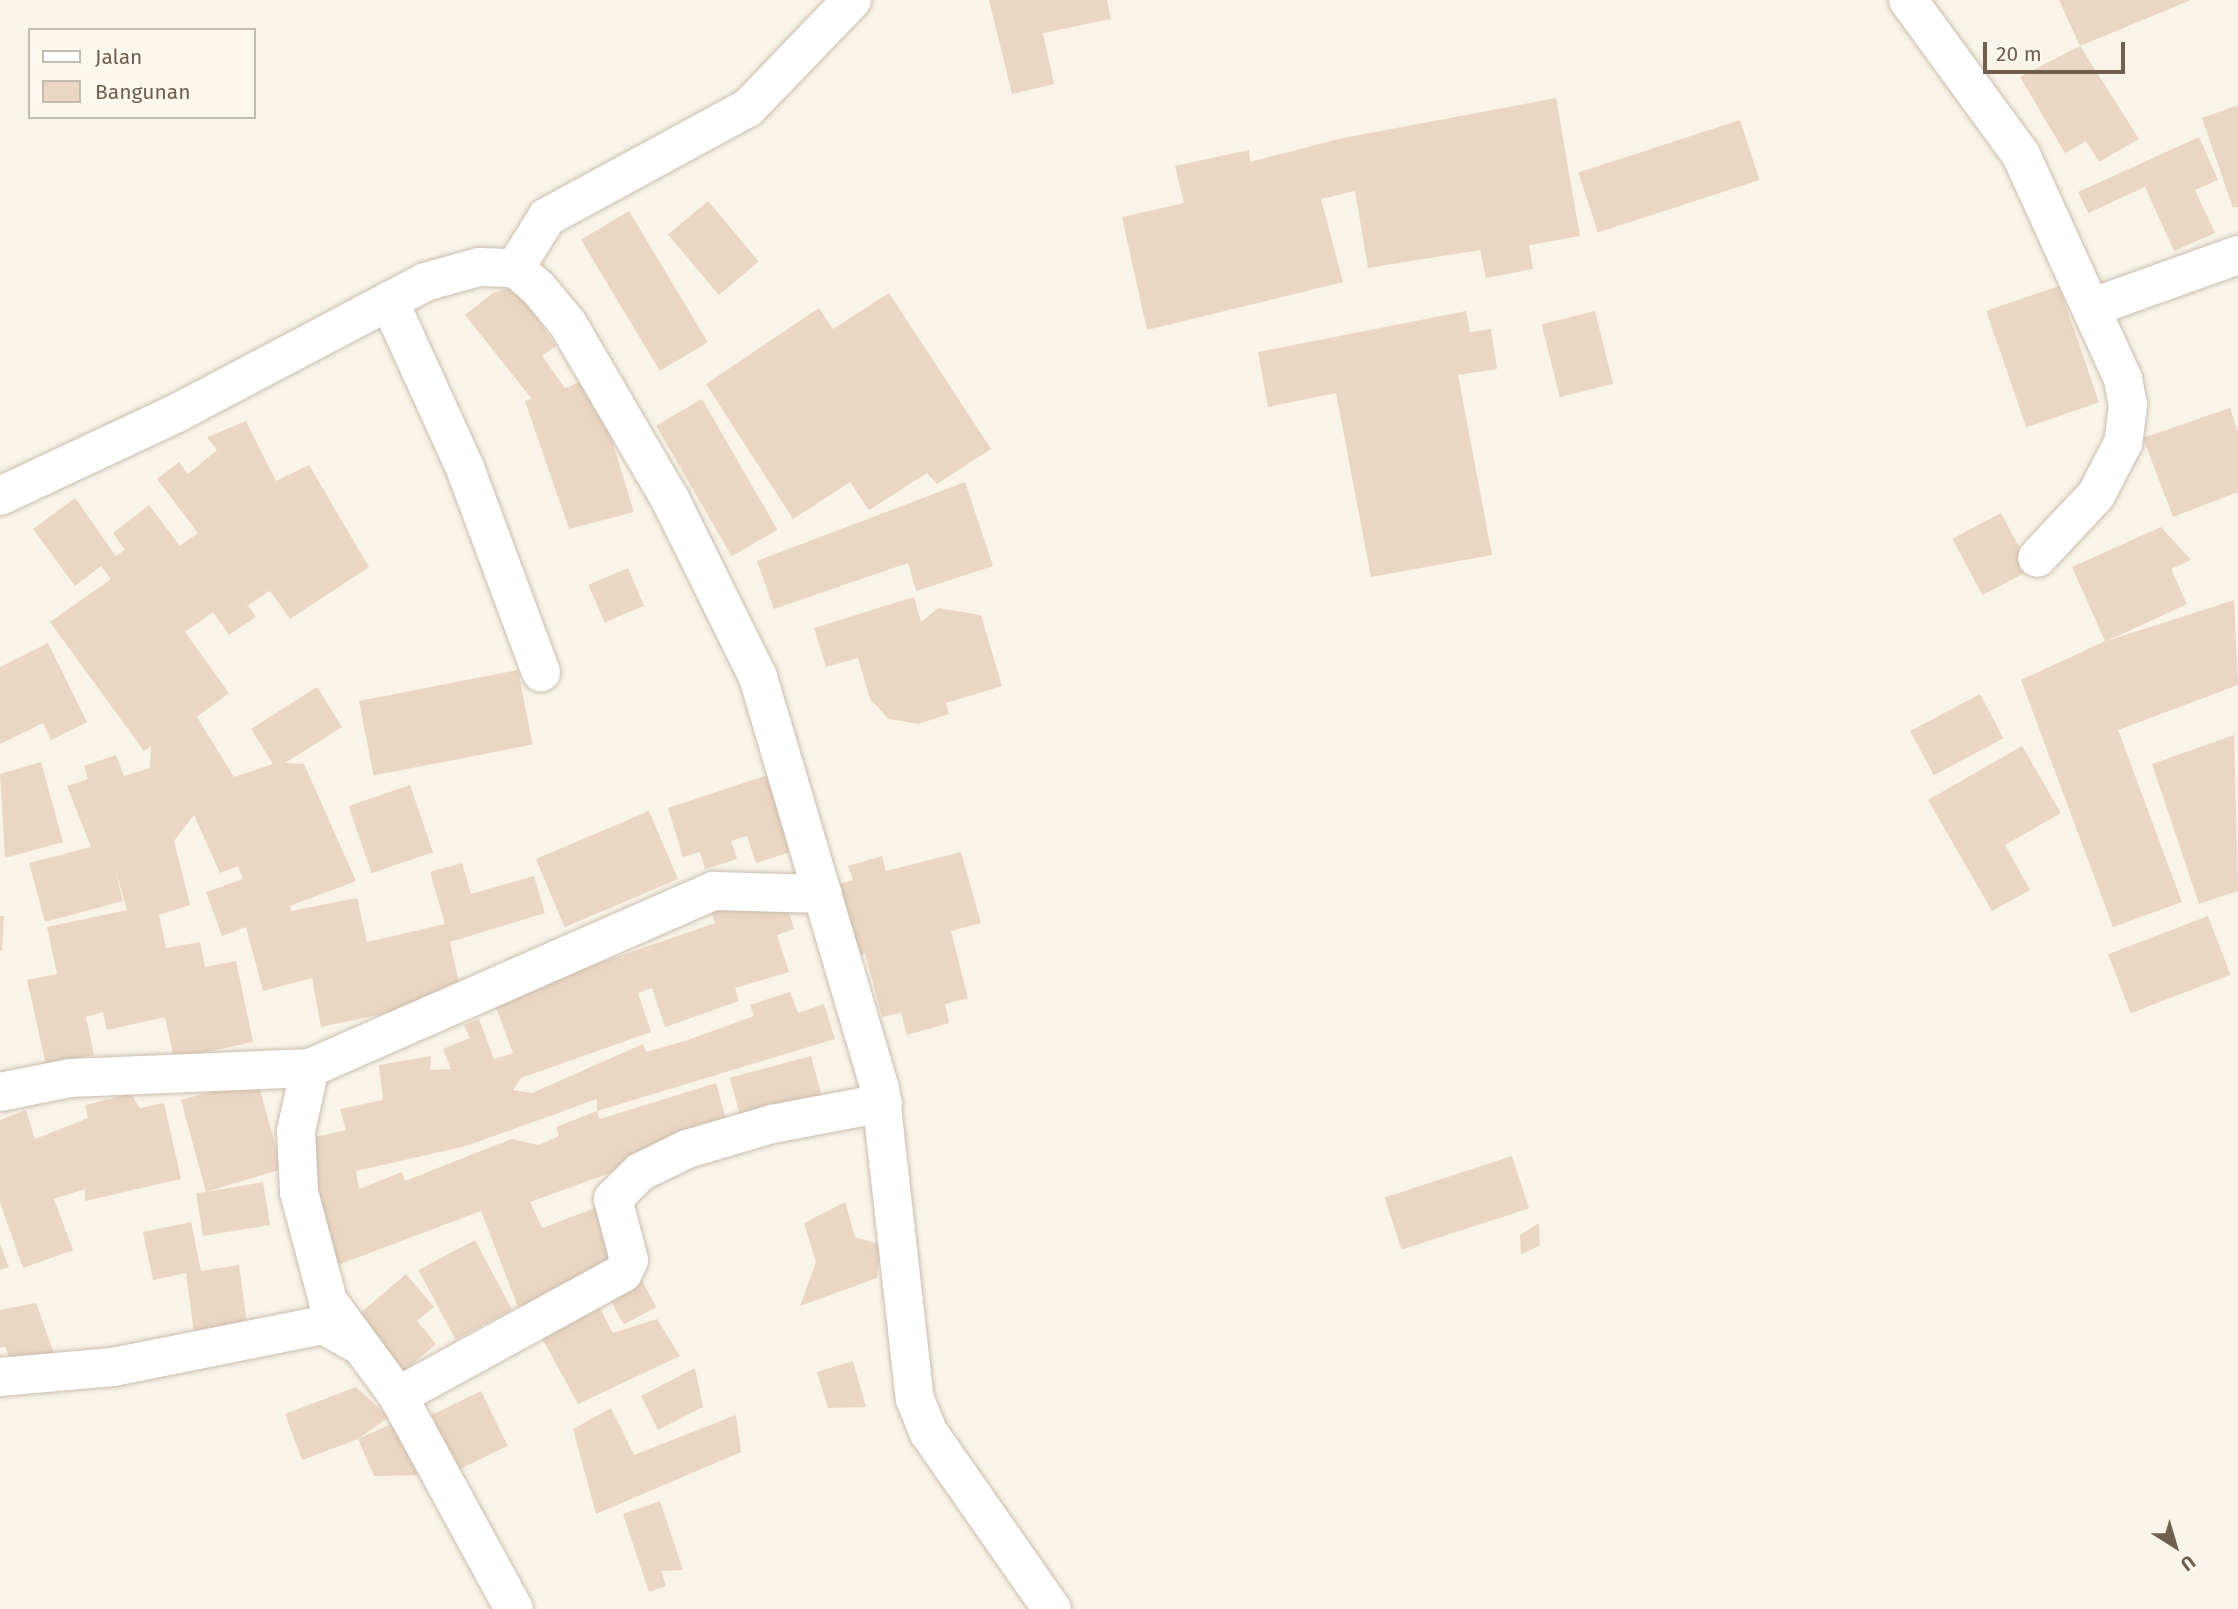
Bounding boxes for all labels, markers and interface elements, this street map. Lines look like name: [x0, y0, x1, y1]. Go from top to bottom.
legend: [28, 28, 256, 119]
scale bar: [1986, 28, 2128, 72]
text: 20 m: [1996, 41, 2042, 67]
text: Jalan: [95, 44, 142, 70]
text: Bangunan: [95, 79, 190, 105]
north arrow: [2140, 1511, 2210, 1581]
text: U: [2176, 1550, 2200, 1576]

